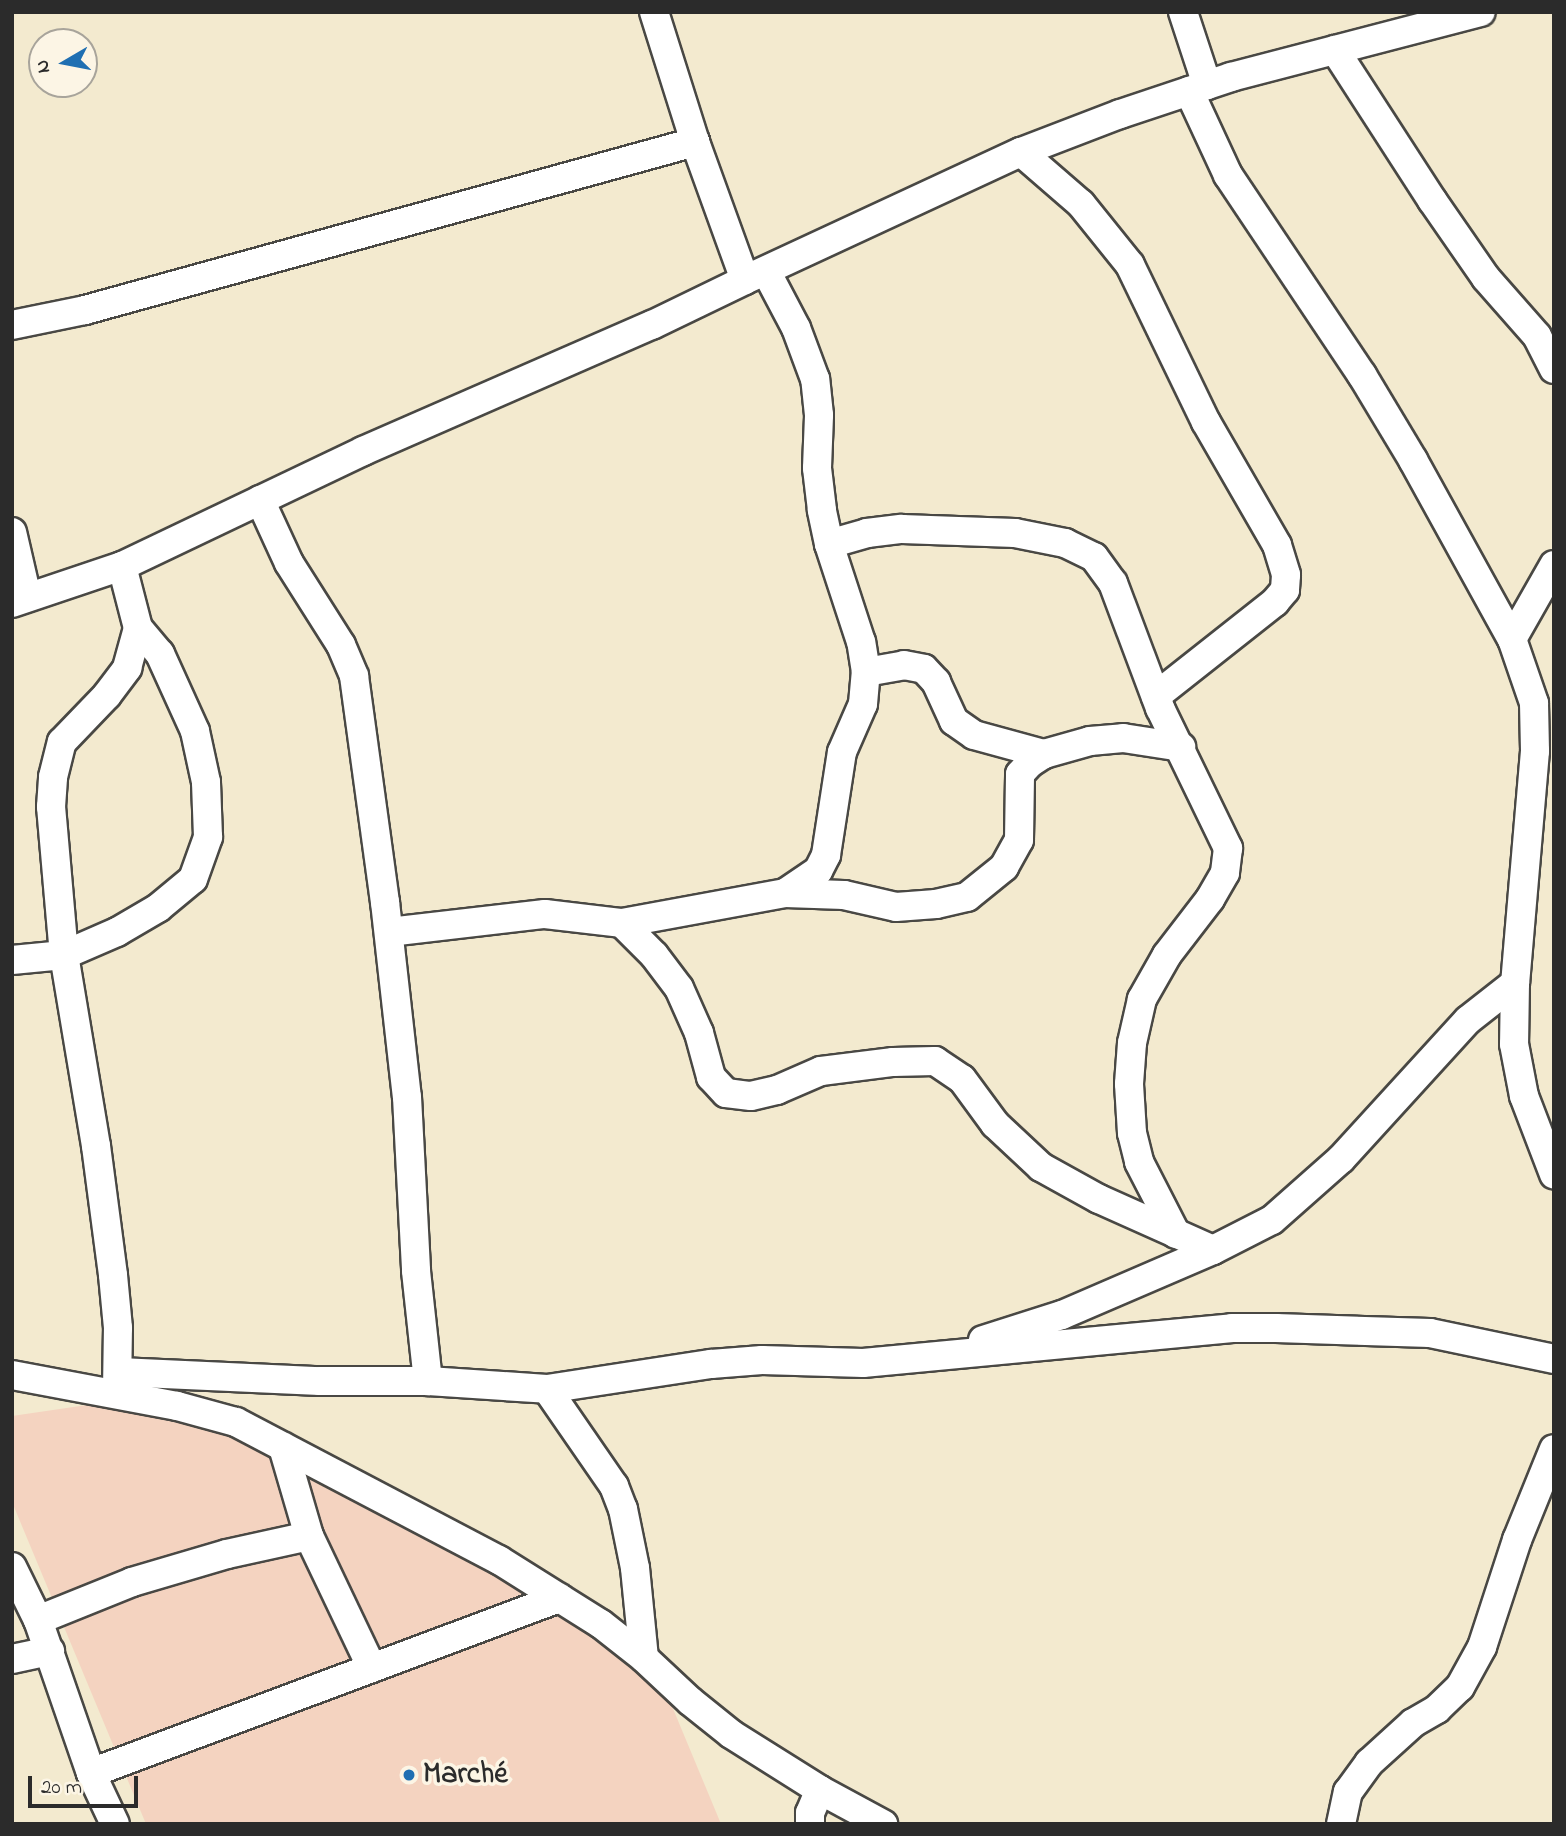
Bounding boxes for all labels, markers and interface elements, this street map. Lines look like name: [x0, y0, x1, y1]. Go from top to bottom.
north arrow: [28, 28, 98, 98]
text: N: [29, 58, 58, 75]
place label: Marché: [423, 1757, 508, 1793]
scale bar: [32, 1762, 142, 1806]
marker: Marché: [401, 1767, 417, 1783]
text: 20 m: [41, 1773, 82, 1803]

